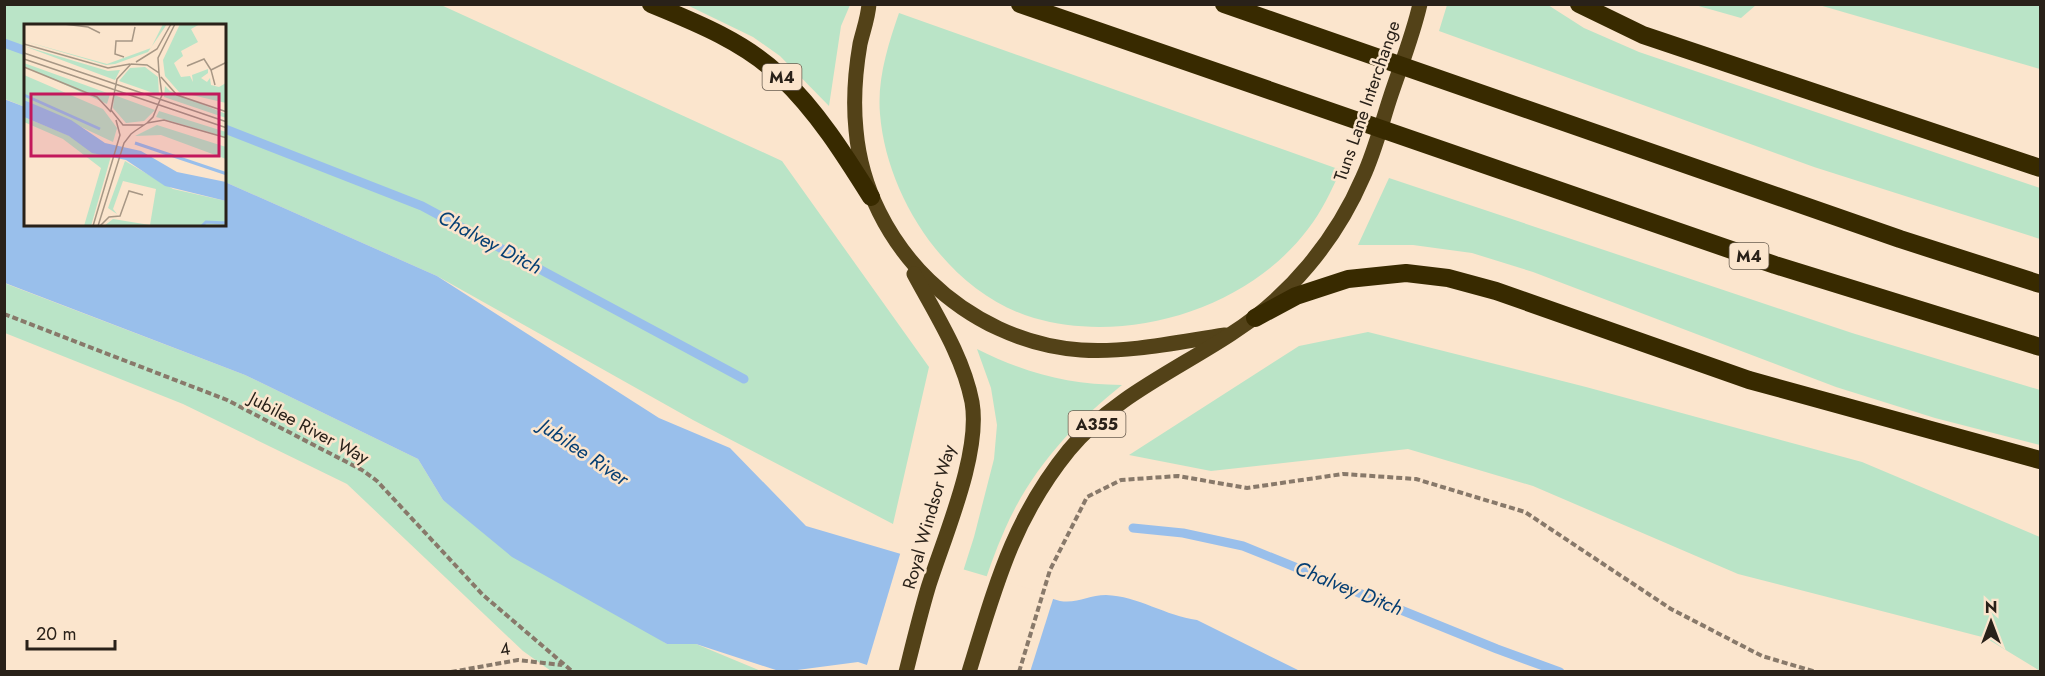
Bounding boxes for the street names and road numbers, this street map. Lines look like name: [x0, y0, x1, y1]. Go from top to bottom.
street label: Tuns Lane Interchange: [1327, 17, 1407, 185]
road number: M4: [762, 64, 802, 90]
road number: M4: [1730, 243, 1768, 269]
street label: Jubilee River Way: [243, 384, 374, 471]
road number: A355: [1068, 411, 1126, 437]
street label: Royal Windsor Way: [896, 442, 962, 592]
street label: 4: [498, 635, 512, 663]

